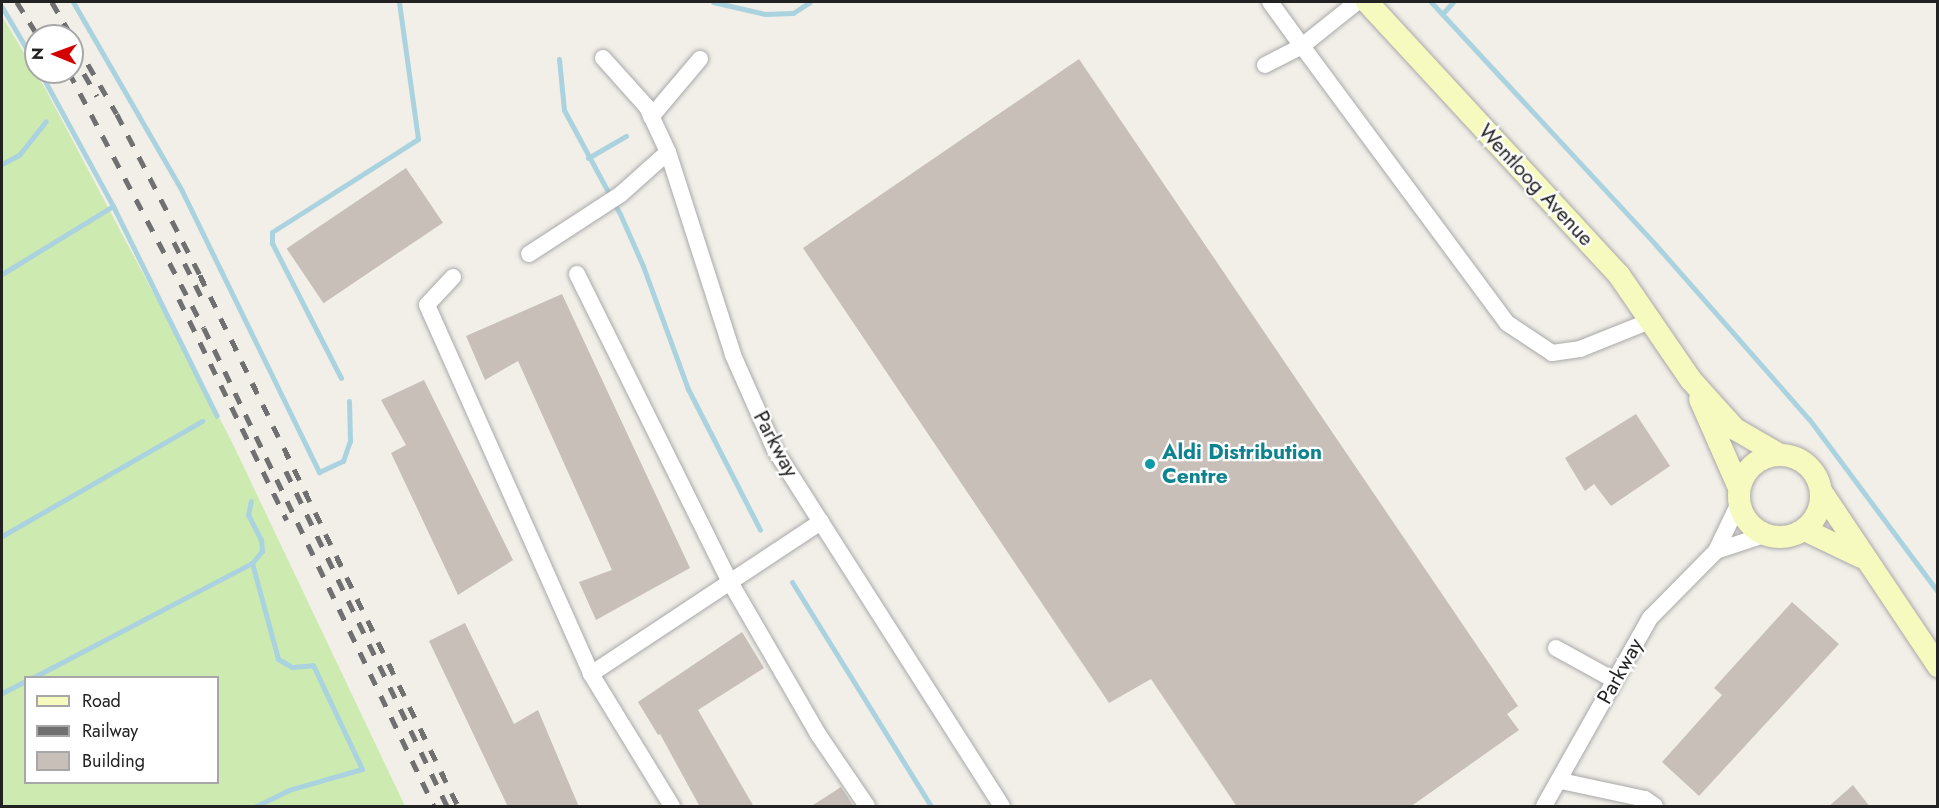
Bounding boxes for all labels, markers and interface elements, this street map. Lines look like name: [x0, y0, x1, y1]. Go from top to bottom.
north arrow: [24, 24, 84, 84]
text: N: [26, 47, 49, 60]
street label: Wentloog Avenue: [1473, 119, 1599, 251]
street label: Parkway: [748, 407, 804, 481]
place label: Aldi Distribution Centre: [1162, 439, 1322, 489]
marker: Aldi Distribution Centre: [1143, 457, 1157, 471]
street label: Parkway: [1592, 634, 1648, 708]
legend: [24, 676, 219, 784]
text: Road: [82, 688, 121, 714]
text: Railway: [82, 718, 138, 744]
text: Building: [82, 748, 145, 774]

